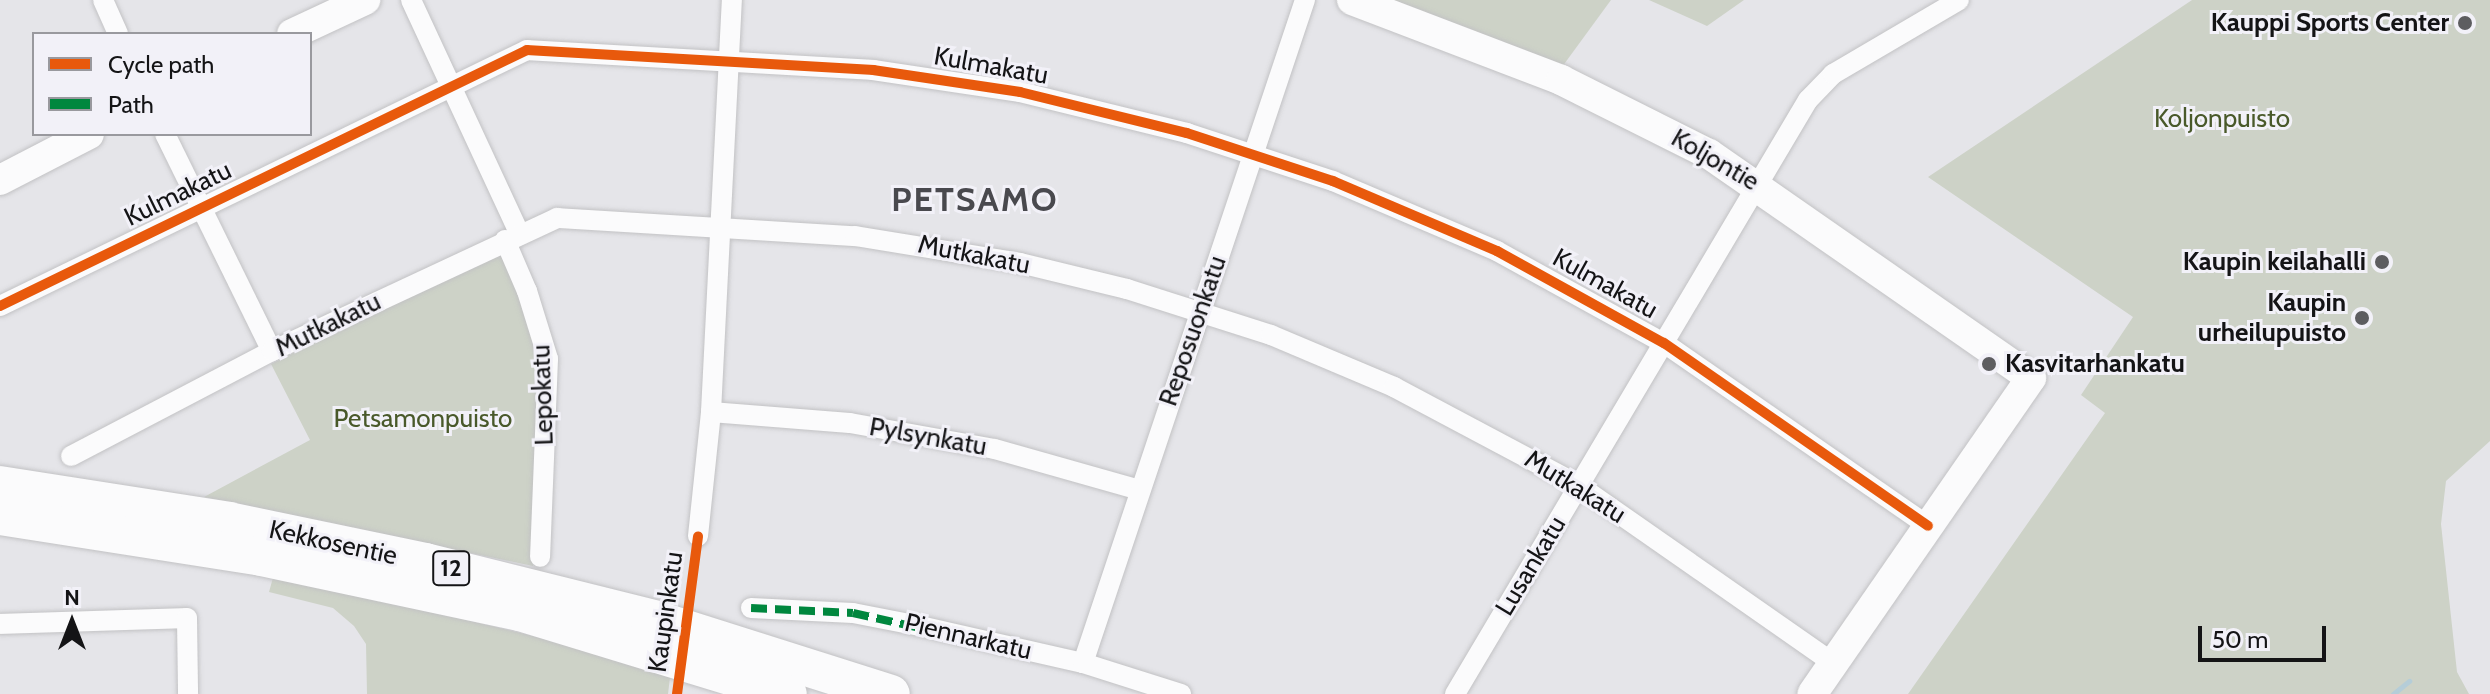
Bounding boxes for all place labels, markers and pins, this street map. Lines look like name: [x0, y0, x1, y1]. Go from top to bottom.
place label: Kauppi Sports Center: [2211, 7, 2449, 39]
marker: Kauppi Sports Center: [2456, 14, 2474, 32]
place label: Kaupin keilahalli: [2183, 246, 2366, 278]
marker: Kaupin keilahalli: [2373, 253, 2391, 271]
place label: Kaupin urheilupuisto: [2198, 287, 2346, 348]
marker: Kaupin urheilupuisto: [2353, 309, 2371, 327]
place label: Kasvitarhankatu: [2005, 348, 2185, 380]
marker: Kasvitarhankatu: [1980, 355, 1998, 373]

